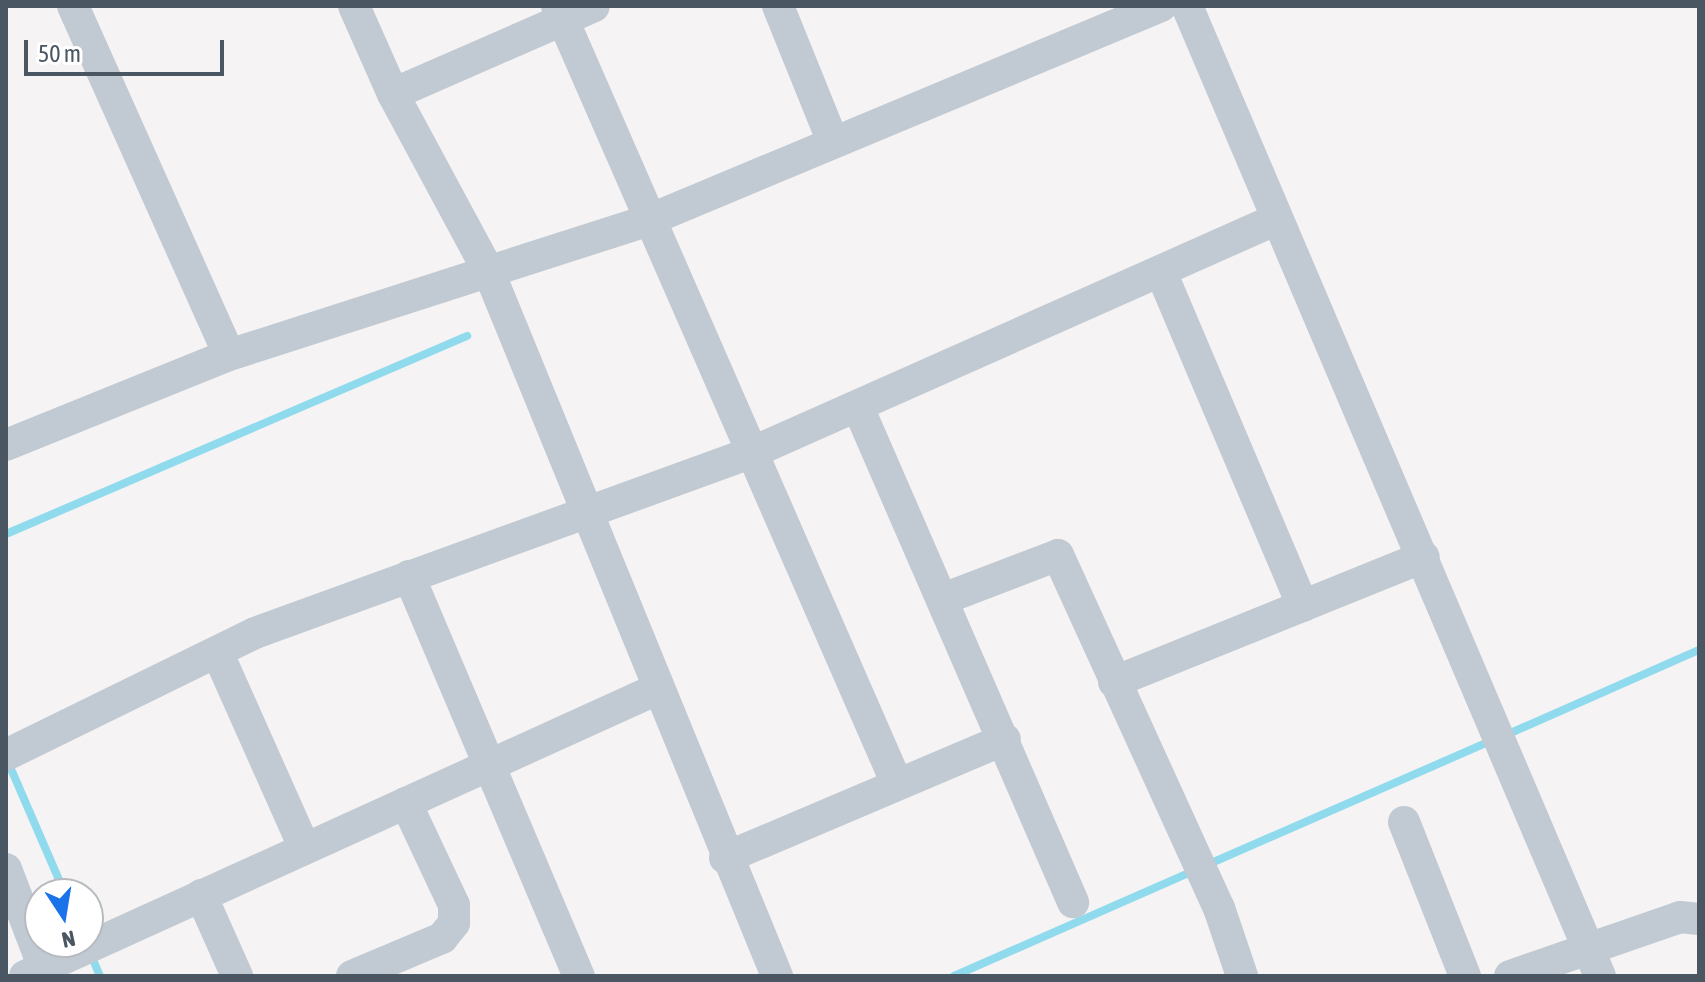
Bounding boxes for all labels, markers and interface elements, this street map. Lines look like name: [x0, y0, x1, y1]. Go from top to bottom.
scale bar: [28, 24, 228, 74]
text: 50 m: [38, 40, 81, 67]
north arrow: [24, 878, 104, 958]
text: N: [60, 925, 78, 954]

